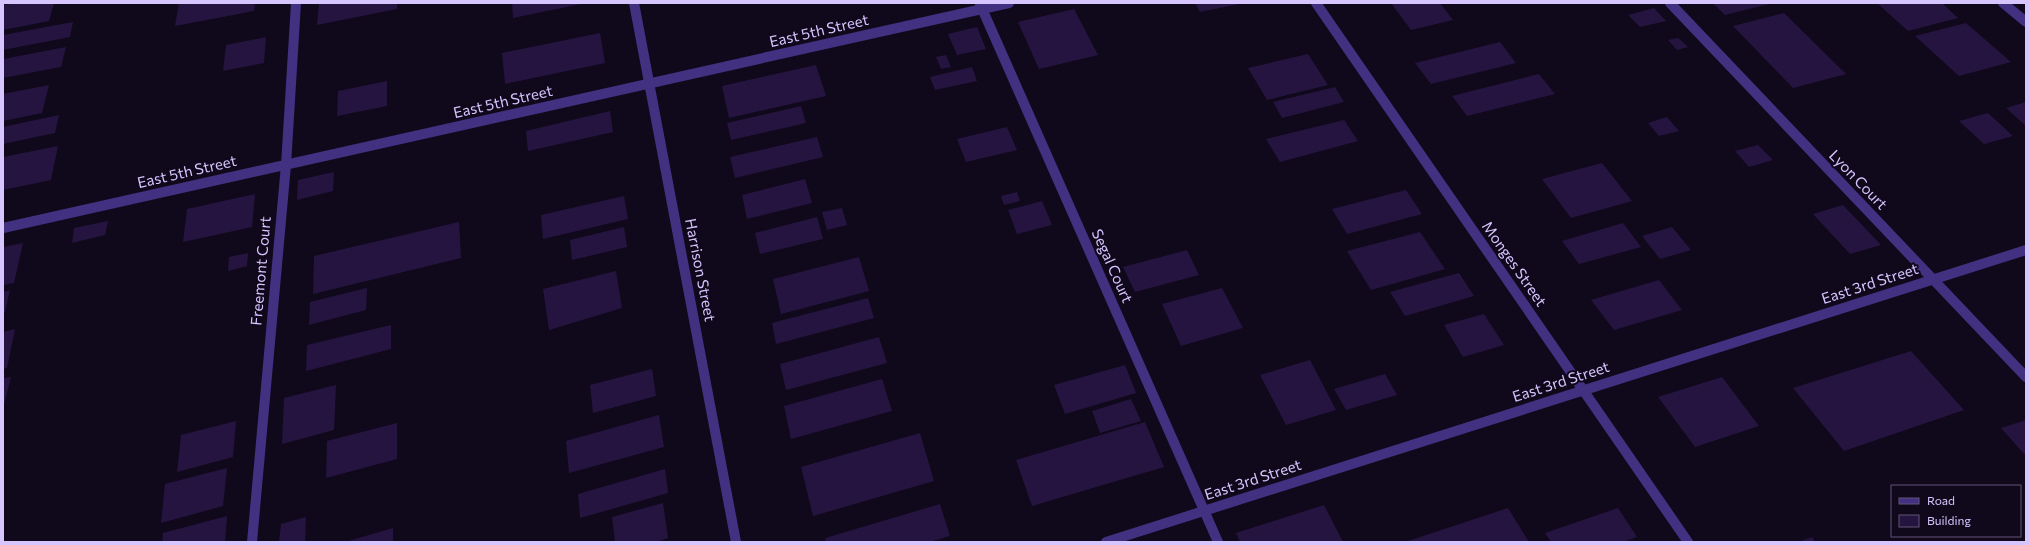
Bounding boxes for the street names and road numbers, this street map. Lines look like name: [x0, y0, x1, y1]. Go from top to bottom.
street label: East 5th Street: [767, 10, 870, 50]
street label: East 5th Street: [451, 81, 554, 121]
street label: Lyon Court: [1826, 146, 1892, 213]
street label: East 5th Street: [135, 151, 238, 191]
street label: Freemont Court: [246, 216, 274, 326]
street label: Harrison Street: [682, 217, 720, 323]
street label: Monges Street: [1479, 217, 1551, 309]
street label: Segal Court: [1089, 226, 1137, 305]
street label: East 3rd Street: [1819, 259, 1920, 307]
street label: East 3rd Street: [1510, 357, 1611, 405]
street label: East 3rd Street: [1202, 455, 1303, 503]

